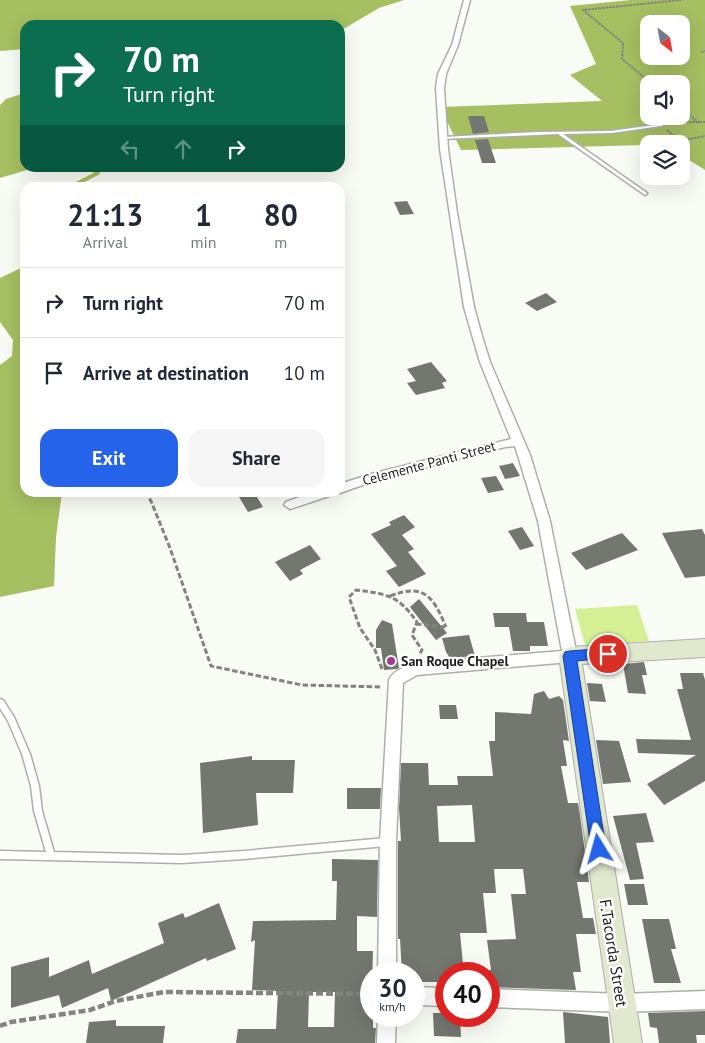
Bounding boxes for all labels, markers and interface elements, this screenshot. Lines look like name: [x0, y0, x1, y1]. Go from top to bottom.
north arrow: [640, 15, 690, 65]
map controls: [640, 15, 690, 185]
text: 70 m: [123, 36, 200, 82]
icon: right: [40, 40, 105, 105]
button: sound: [640, 75, 690, 125]
text: Turn right: [123, 80, 215, 108]
icon: left: [116, 135, 144, 163]
icon: ahead: [169, 135, 197, 163]
icon: right: [222, 135, 250, 163]
button: layers: [640, 135, 690, 185]
text: 21:13: [67, 195, 143, 234]
text: 1: [195, 195, 212, 234]
text: 80: [264, 195, 298, 234]
text: Arrival: [83, 232, 128, 252]
text: min: [191, 232, 217, 252]
text: m: [274, 232, 287, 252]
icon: right: [40, 289, 68, 317]
text: Turn right: [83, 291, 163, 315]
text: 70 m: [284, 291, 325, 315]
icon: arrive: [40, 359, 68, 387]
text: Arrive at destination: [83, 361, 249, 385]
text: 10 m: [284, 361, 325, 385]
button: Exit: [40, 429, 178, 487]
button: Share: [188, 429, 325, 487]
street label: Celemente Panti Street: [360, 436, 498, 489]
pin: [587, 633, 629, 675]
icon: arrive: [594, 640, 622, 668]
place label: San Roque Chapel: [401, 652, 509, 670]
marker: San Roque Chapel: [385, 655, 397, 667]
position arrow: [572, 822, 624, 874]
street label: F.Tacorda Street: [596, 898, 632, 1009]
speed limit sign: 40: [435, 962, 500, 1027]
text: 30: [378, 972, 407, 1004]
text: km/h: [379, 999, 406, 1014]

